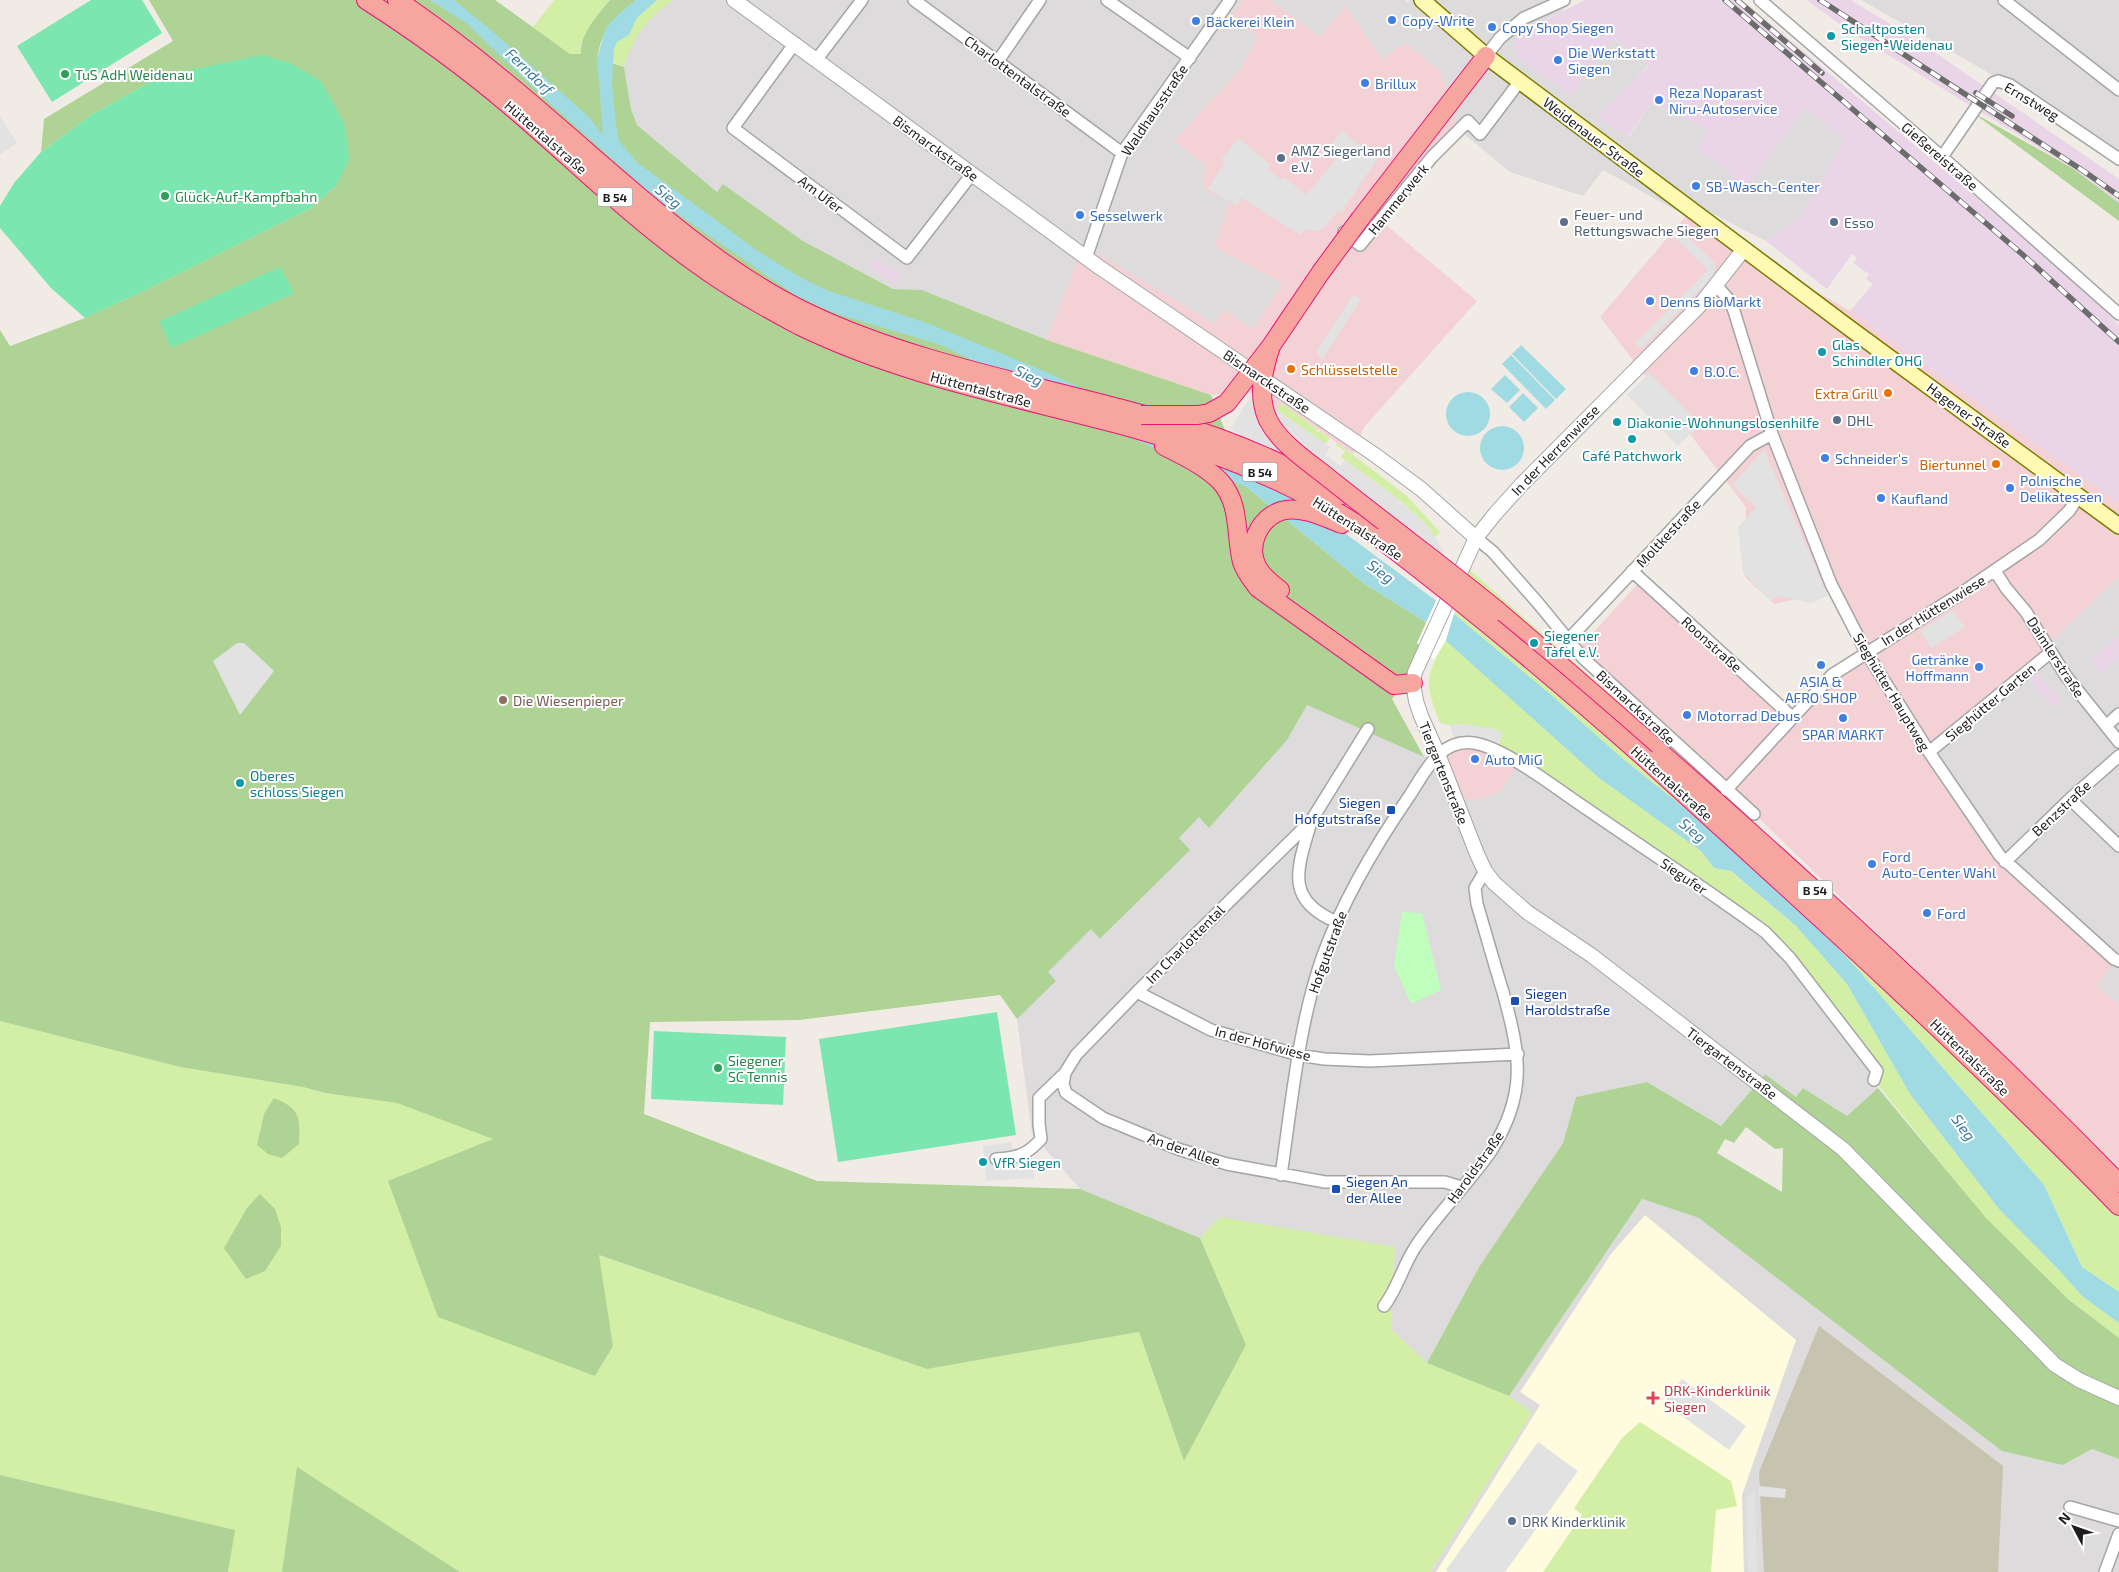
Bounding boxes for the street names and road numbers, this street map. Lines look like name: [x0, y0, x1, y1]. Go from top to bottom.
street label: Charlottentalstraße: [961, 32, 1075, 120]
street label: Waldhausstraße: [1117, 61, 1191, 159]
street label: Ernstweg: [2002, 78, 2063, 124]
street label: Weidenauer Straße: [1540, 93, 1648, 181]
street label: Hüttentalstraße: [501, 97, 591, 177]
street label: Bismarckstraße: [890, 111, 982, 185]
street label: Gießereistraße: [1898, 118, 1982, 194]
street label: Hammerwerk: [1364, 160, 1432, 238]
street label: Am Ufer: [795, 172, 847, 217]
road number: B 54: [598, 188, 632, 206]
street label: Bismarckstraße: [1220, 346, 1314, 416]
street label: Hüttentalstraße: [929, 367, 1033, 411]
street label: Hagener Straße: [1924, 379, 2014, 451]
street label: In der Herrenwiese: [1507, 401, 1603, 499]
road number: B 54: [1242, 462, 1278, 482]
street label: Hüttentalstraße: [1310, 493, 1406, 563]
street label: Moltkestraße: [1632, 495, 1704, 571]
street label: In der Hüttenwiese: [1878, 571, 1988, 649]
street label: Roonstraße: [1678, 612, 1746, 676]
street label: Daimlerstraße: [2024, 613, 2088, 701]
street label: Sieghütter Hauptweg: [1850, 630, 1934, 754]
street label: Sieghütter Garten: [1941, 659, 2039, 745]
street label: Bismarckstraße: [1593, 666, 1679, 748]
street label: Tiergartenstraße: [1416, 719, 1472, 827]
street label: Hüttentalstraße: [1628, 742, 1716, 824]
street label: Benzstraße: [2028, 776, 2094, 840]
street label: Siegufer: [1657, 854, 1711, 898]
road number: B 54: [1798, 880, 1832, 900]
street label: Im Charlottental: [1142, 901, 1228, 987]
street label: Hofgutstraße: [1304, 908, 1350, 996]
street label: Hüttentalstraße: [1927, 1015, 2013, 1099]
street label: In der Hofwiese: [1213, 1022, 1313, 1064]
street label: Tiergartenstraße: [1683, 1023, 1781, 1103]
street label: Haroldstraße: [1443, 1127, 1507, 1207]
street label: An der Allee: [1145, 1129, 1223, 1169]

